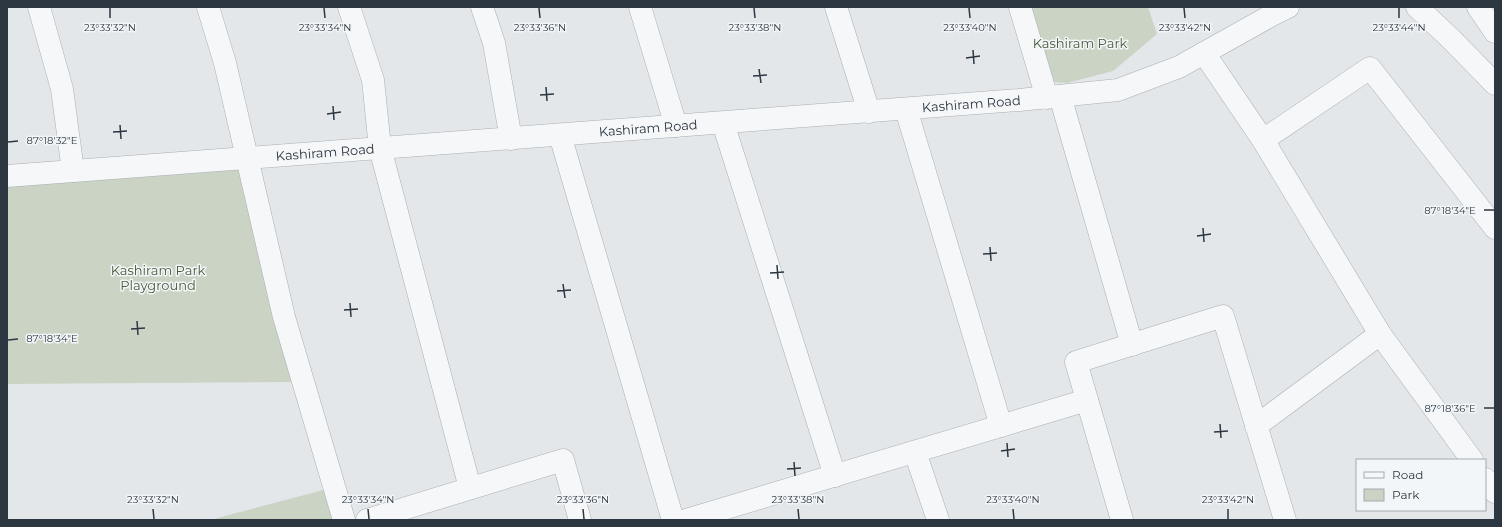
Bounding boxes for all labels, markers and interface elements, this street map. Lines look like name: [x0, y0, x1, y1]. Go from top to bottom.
text: 23°33'32"N: [84, 21, 136, 34]
text: 23°33'34"N: [299, 21, 351, 34]
text: 23°33'36"N: [514, 21, 566, 34]
text: 23°33'38"N: [729, 21, 781, 34]
text: 23°33'40"N: [943, 21, 997, 34]
text: 23°33'42"N: [1159, 21, 1211, 34]
text: 23°33'44"N: [1372, 21, 1426, 34]
park label: Kashiram Park: [1033, 35, 1128, 51]
street label: Kashiram Road: [921, 92, 1021, 115]
street label: Kashiram Road: [598, 116, 698, 140]
text: 87°18'32"E: [27, 134, 78, 147]
street label: Kashiram Road: [275, 140, 375, 164]
text: 87°18'34"E: [1424, 204, 1476, 217]
park label: Kashiram Park Playground: [111, 262, 206, 293]
text: 87°18'34"E: [26, 332, 78, 345]
text: 87°18'36"E: [1424, 402, 1476, 415]
legend: [1356, 459, 1486, 511]
text: Road: [1392, 467, 1423, 482]
text: Park: [1392, 487, 1420, 502]
text: 23°33'32"N: [127, 493, 179, 506]
text: 23°33'34"N: [342, 493, 394, 506]
text: 23°33'36"N: [557, 493, 609, 506]
text: 23°33'38"N: [772, 493, 824, 506]
text: 23°33'40"N: [986, 493, 1040, 506]
text: 23°33'42"N: [1202, 493, 1254, 506]

